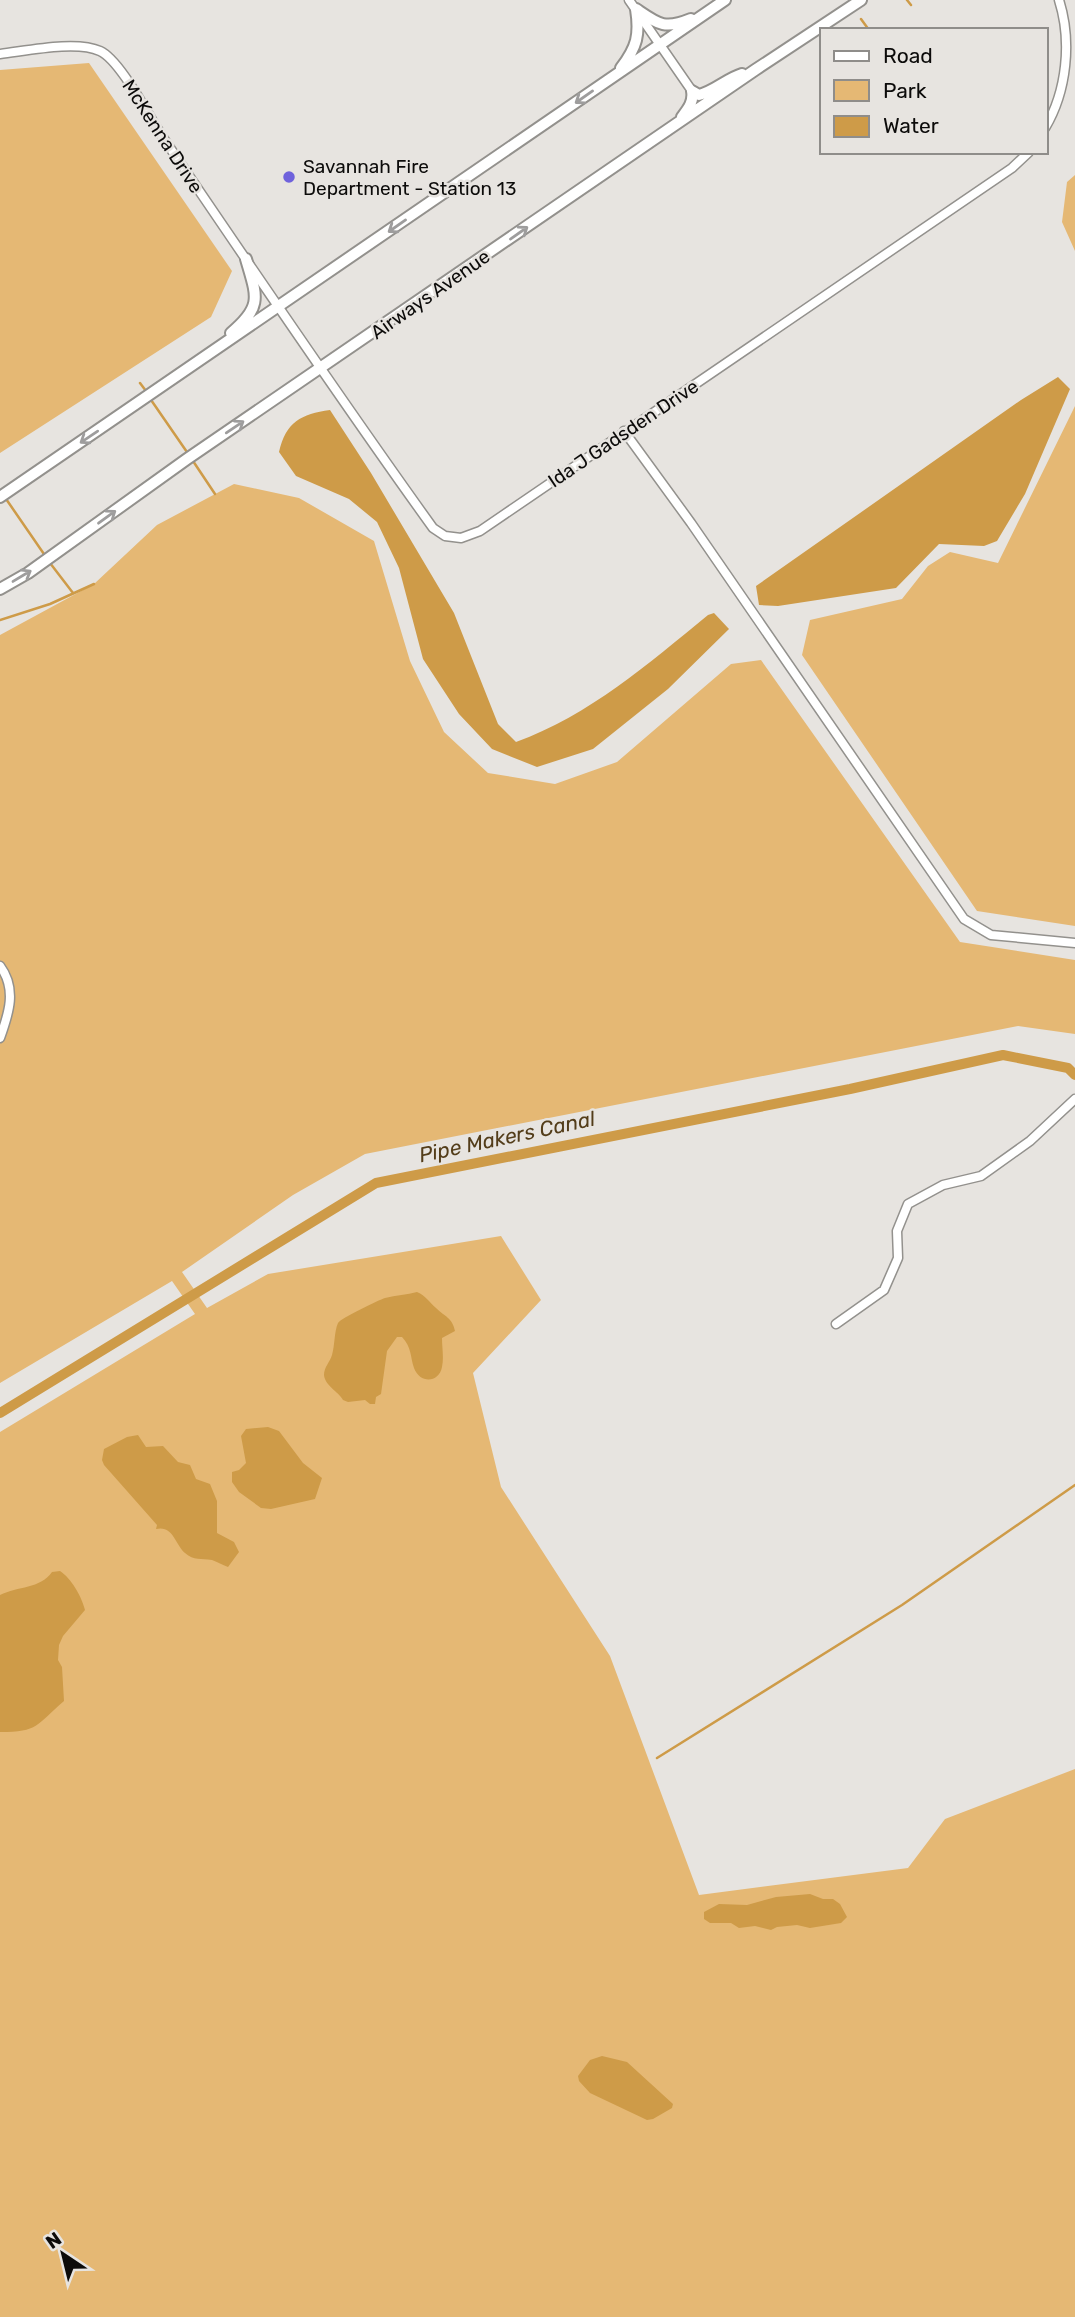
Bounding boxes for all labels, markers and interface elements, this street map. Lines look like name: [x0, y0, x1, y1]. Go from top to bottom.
legend: [820, 28, 1047, 154]
text: Road: [883, 43, 933, 68]
street label: McKenna Drive: [117, 75, 208, 197]
text: Park: [883, 78, 927, 103]
one-way arrow: [575, 90, 594, 104]
text: Water: [883, 113, 939, 138]
place label: Savannah Fire Department - Station 13: [303, 155, 516, 200]
marker: Savannah Fire Department - Station 13: [281, 169, 297, 185]
one-way arrow: [388, 219, 407, 233]
one-way arrow: [509, 225, 528, 240]
street label: Airways Avenue: [366, 245, 494, 344]
street label: Ida J Gadsden Drive: [544, 375, 703, 492]
one-way arrow: [225, 420, 244, 434]
one-way arrow: [80, 430, 99, 444]
one-way arrow: [97, 510, 116, 524]
one-way arrow: [12, 568, 32, 582]
water label: Pipe Makers Canal: [416, 1105, 598, 1167]
north arrow: [28, 2219, 98, 2289]
text: N: [41, 2227, 66, 2254]

